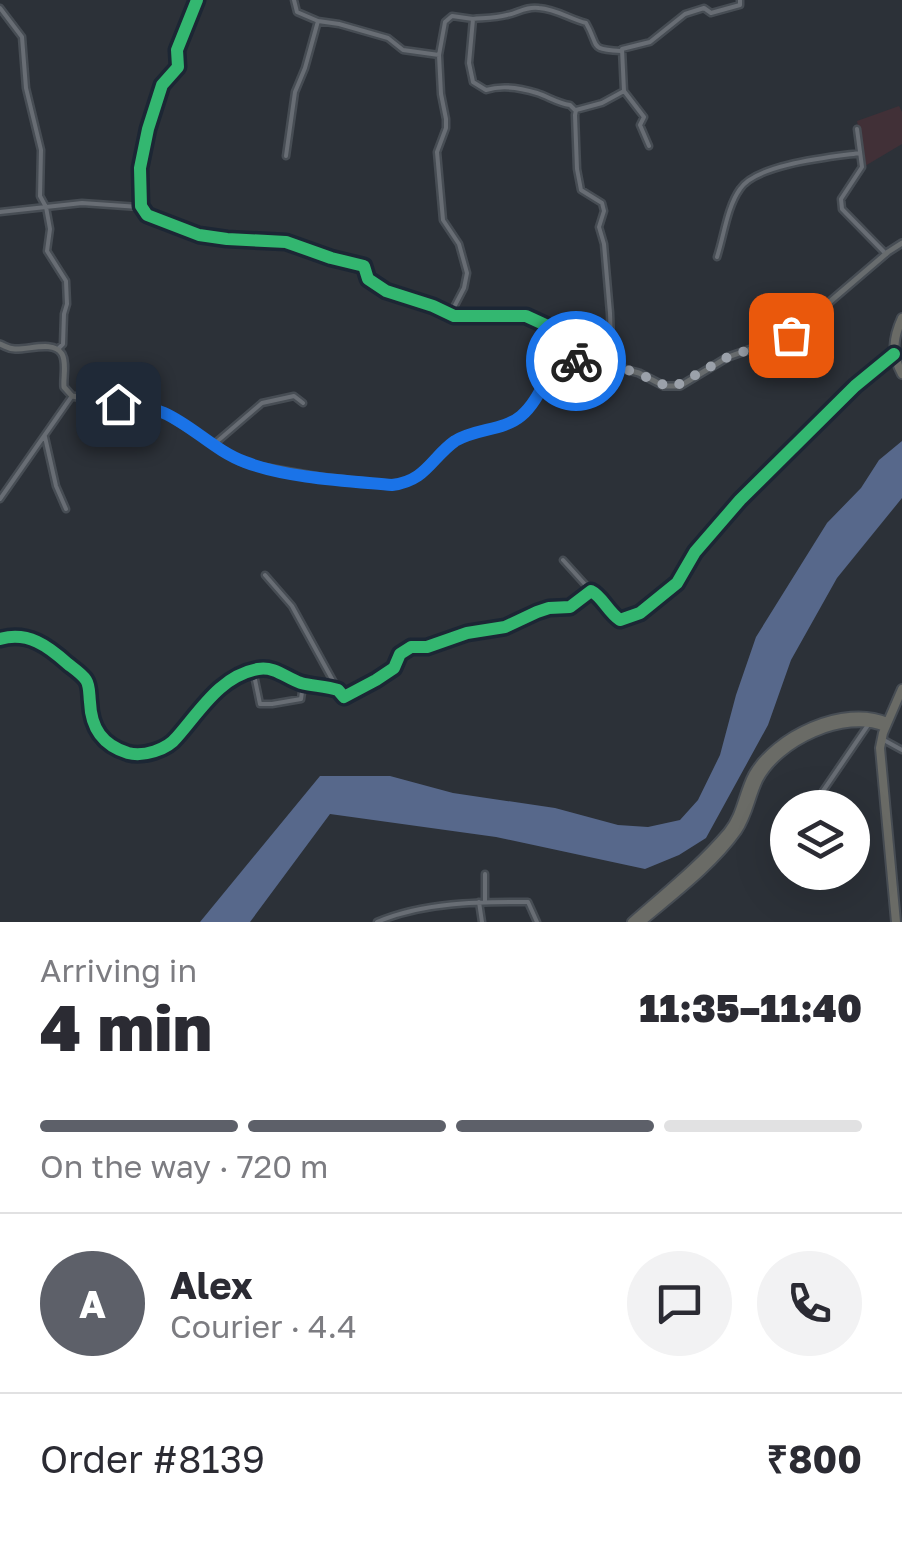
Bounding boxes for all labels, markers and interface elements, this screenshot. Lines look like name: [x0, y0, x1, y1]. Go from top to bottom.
pin: [749, 293, 834, 378]
icon: bag: [764, 308, 819, 363]
courier: [526, 311, 626, 411]
icon: bike: [549, 334, 604, 389]
pin: [76, 362, 161, 447]
icon: home: [91, 377, 146, 432]
map controls: [770, 790, 870, 890]
button: layers: [770, 790, 870, 890]
text: Arriving in: [40, 951, 197, 989]
text: 11:35–11:40: [639, 985, 862, 1030]
text: 4 min: [40, 987, 212, 1065]
text: On the way · 720 m: [40, 1147, 328, 1185]
button: chat: [627, 1251, 732, 1356]
button: phone: [757, 1251, 862, 1356]
text: Alex: [170, 1262, 253, 1307]
text: A: [79, 1281, 106, 1326]
text: Courier · 4.4: [170, 1307, 357, 1345]
text: Order #8139: [40, 1436, 265, 1481]
text: ₹800: [767, 1436, 862, 1481]

